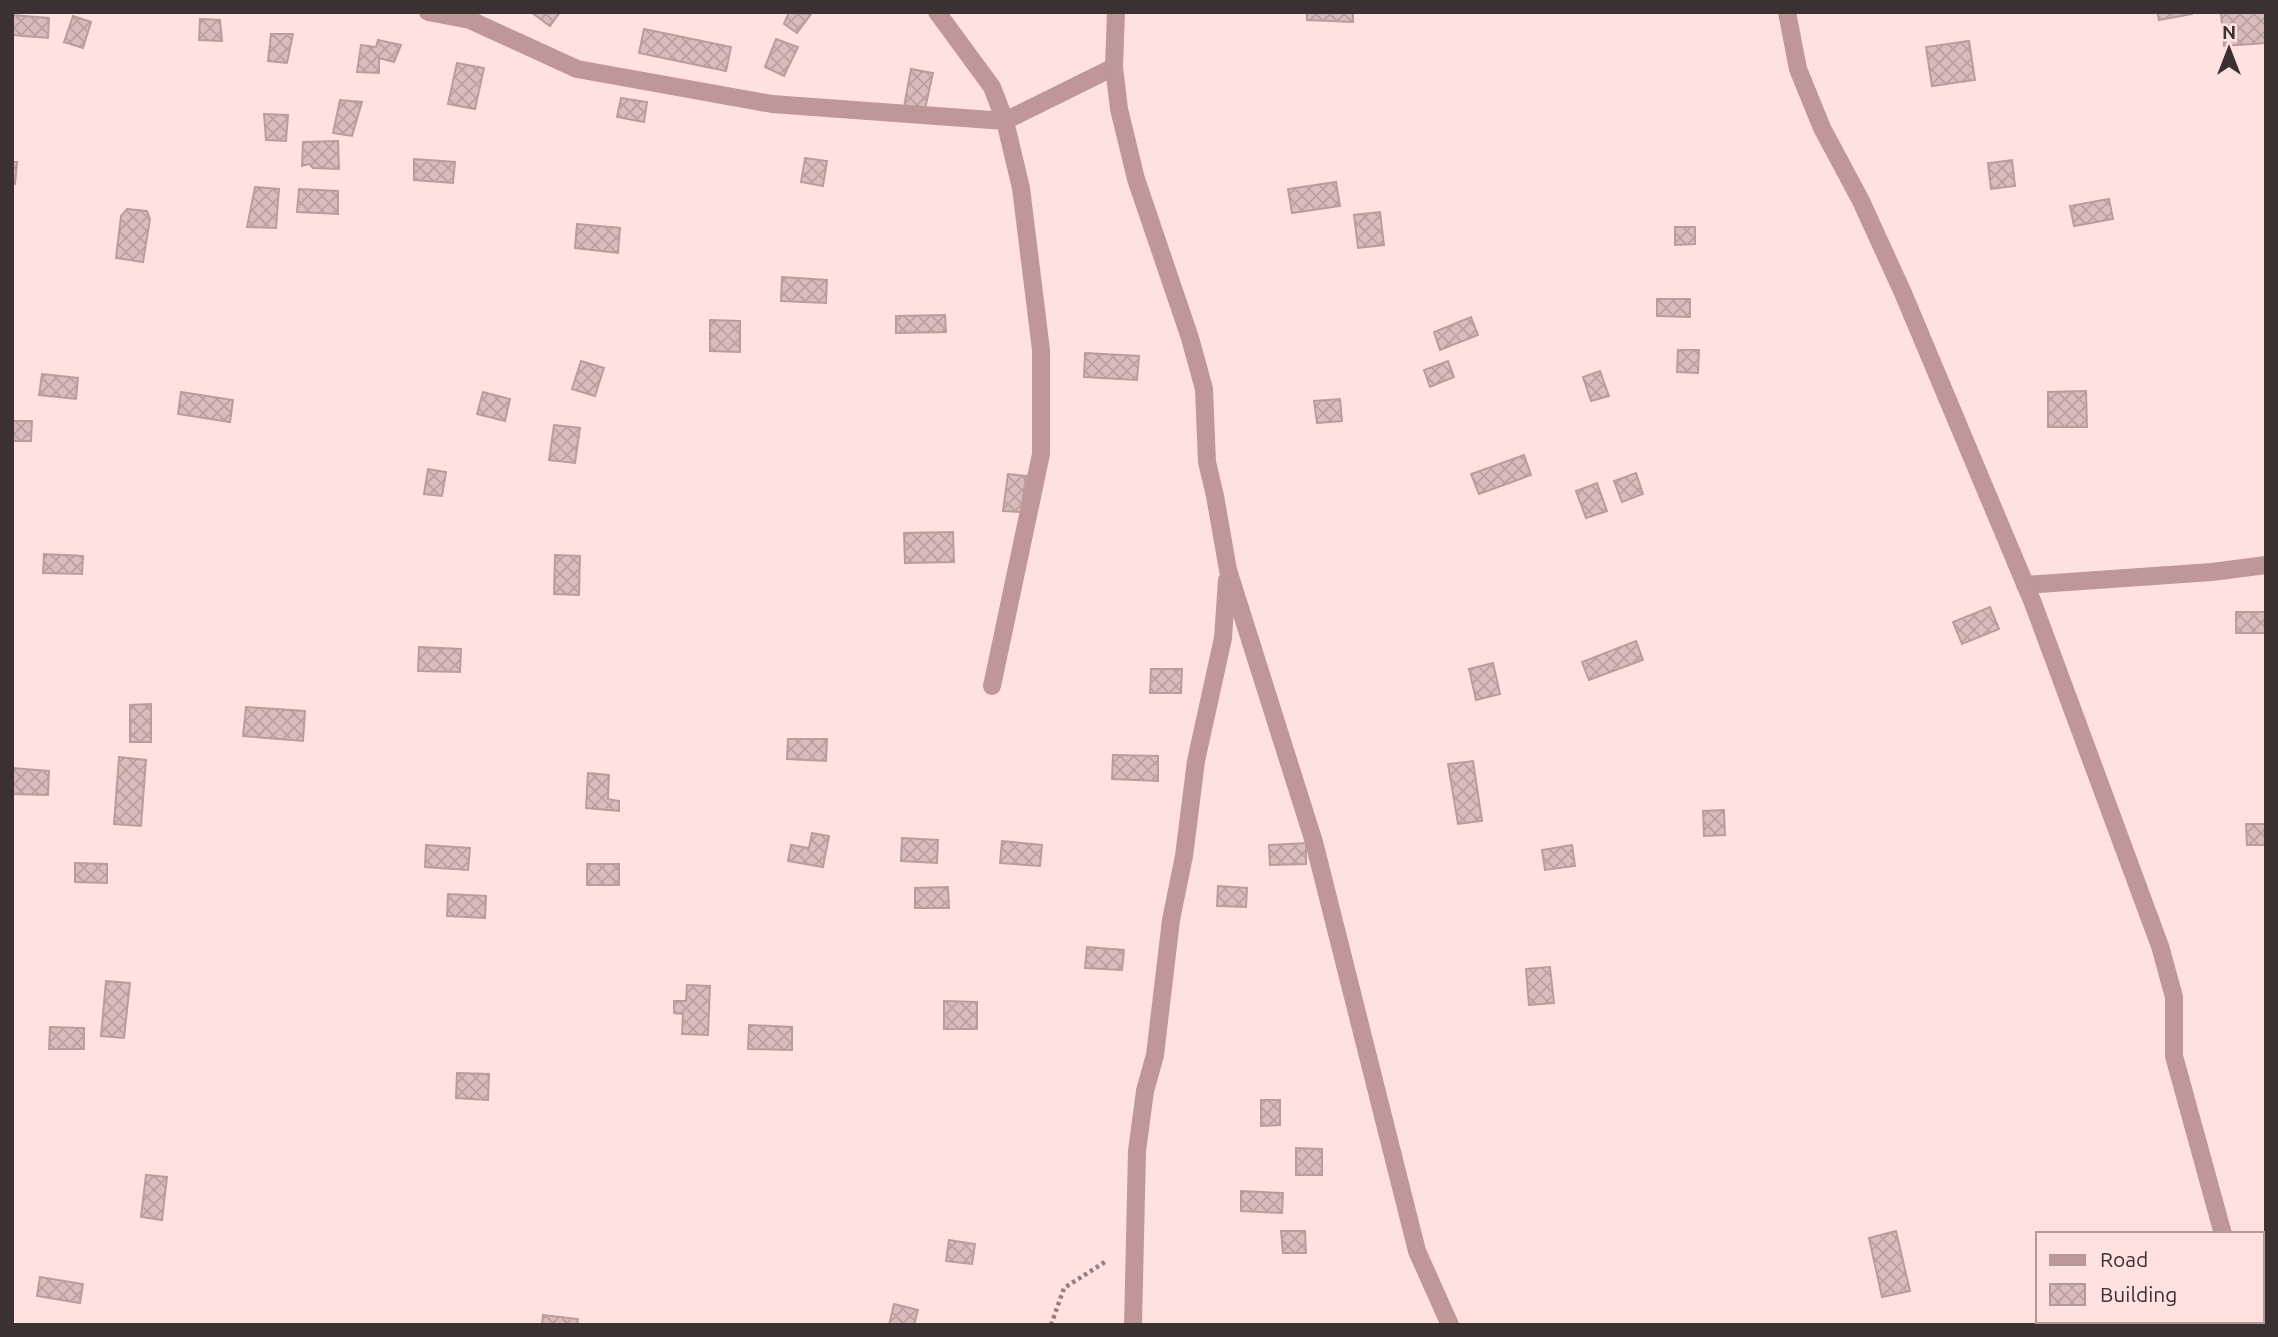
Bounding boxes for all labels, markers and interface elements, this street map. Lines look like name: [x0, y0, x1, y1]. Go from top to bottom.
north arrow: [2194, 14, 2264, 84]
text: N: [2222, 21, 2236, 43]
legend: [2036, 1232, 2264, 1323]
text: Road: [2100, 1247, 2148, 1271]
text: Building: [2100, 1282, 2177, 1306]

